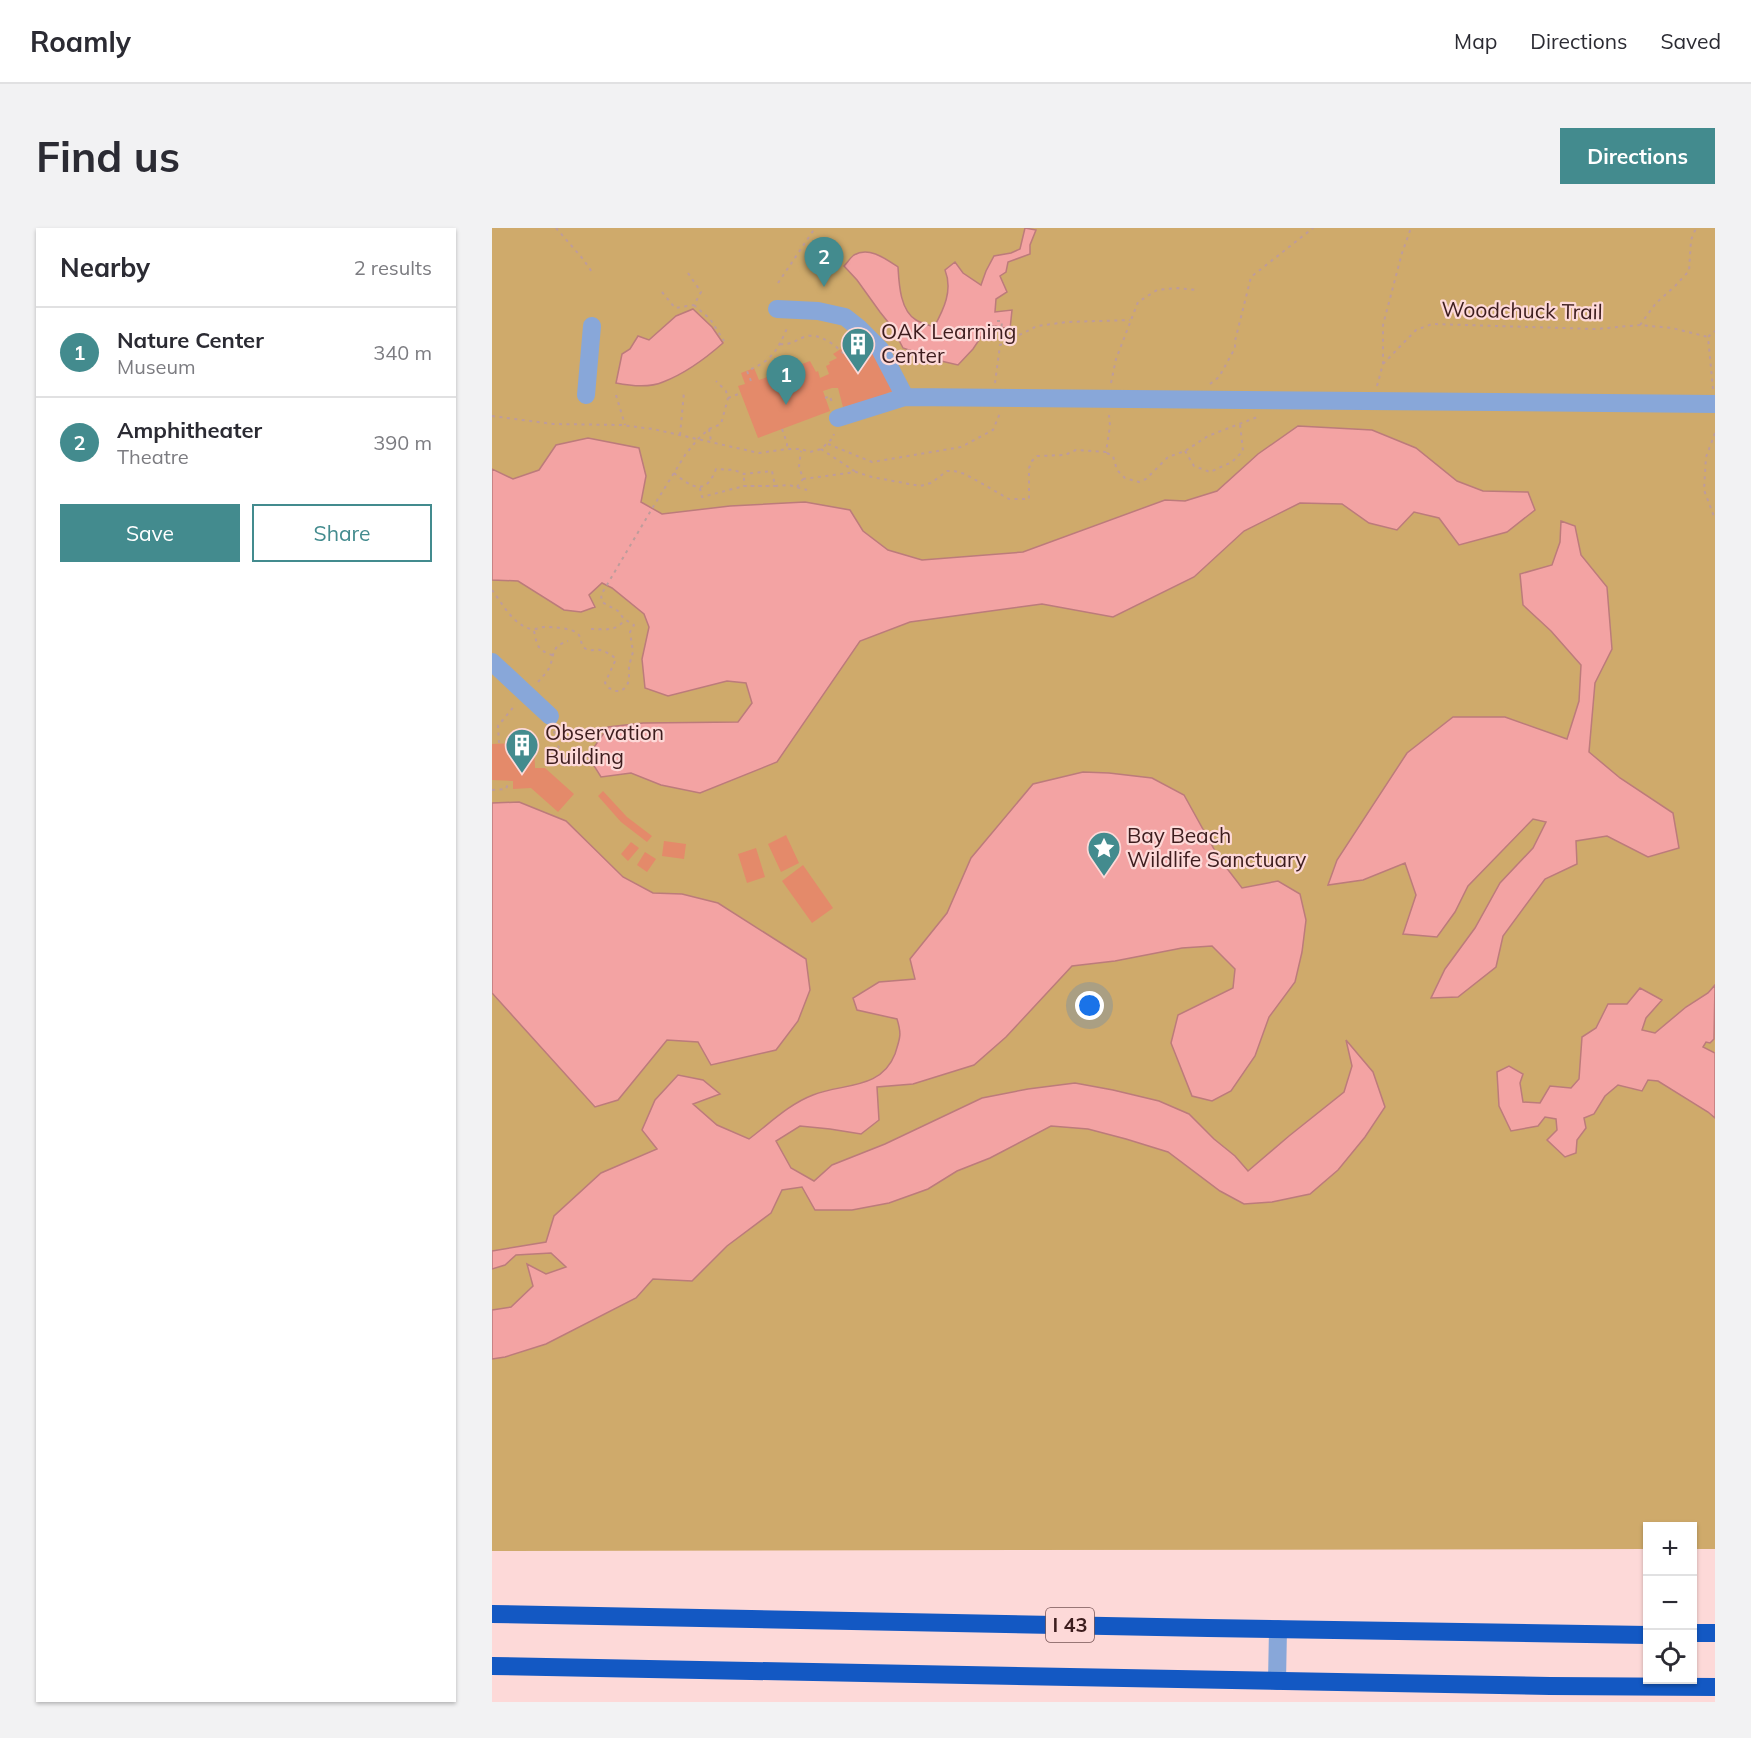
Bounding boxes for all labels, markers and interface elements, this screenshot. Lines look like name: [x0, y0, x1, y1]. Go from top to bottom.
text: Roamly: [30, 24, 131, 59]
text: Map: [1454, 28, 1497, 54]
text: Directions: [1530, 28, 1627, 54]
text: Saved: [1660, 28, 1721, 54]
button: Directions: [1560, 128, 1715, 184]
text: Find us: [36, 130, 180, 183]
pin: 2: [804, 238, 844, 287]
text: Nearby: [60, 251, 150, 284]
text: 2 results: [354, 255, 432, 280]
street label: Woodchuck Trail: [1441, 296, 1603, 324]
place label: OAK Learning Center: [881, 318, 1016, 368]
text: Nature Center: [117, 326, 264, 354]
building icon: OAK Learning Center: [840, 326, 876, 373]
text: 1: [74, 340, 86, 365]
text: 340 m: [373, 340, 432, 365]
text: Museum: [117, 354, 196, 379]
pin: 1: [766, 356, 806, 405]
text: Amphitheater: [117, 416, 262, 444]
text: 2: [74, 430, 86, 455]
text: 390 m: [373, 430, 432, 455]
text: Theatre: [117, 444, 189, 469]
button: Save: [60, 504, 240, 562]
button: Share: [252, 504, 432, 562]
place label: Observation Building: [545, 719, 664, 769]
building icon: Observation Building: [504, 727, 540, 774]
place label: Bay Beach Wildlife Sanctuary: [1127, 822, 1307, 872]
place icon: Bay Beach Wildlife Sanctuary: [1086, 830, 1122, 877]
your location: [1075, 991, 1104, 1020]
map controls: [1643, 1522, 1697, 1684]
button: +: [1643, 1522, 1697, 1576]
button: −: [1643, 1576, 1697, 1630]
road number: I 43: [1046, 1608, 1094, 1642]
button: locate: [1643, 1630, 1697, 1684]

